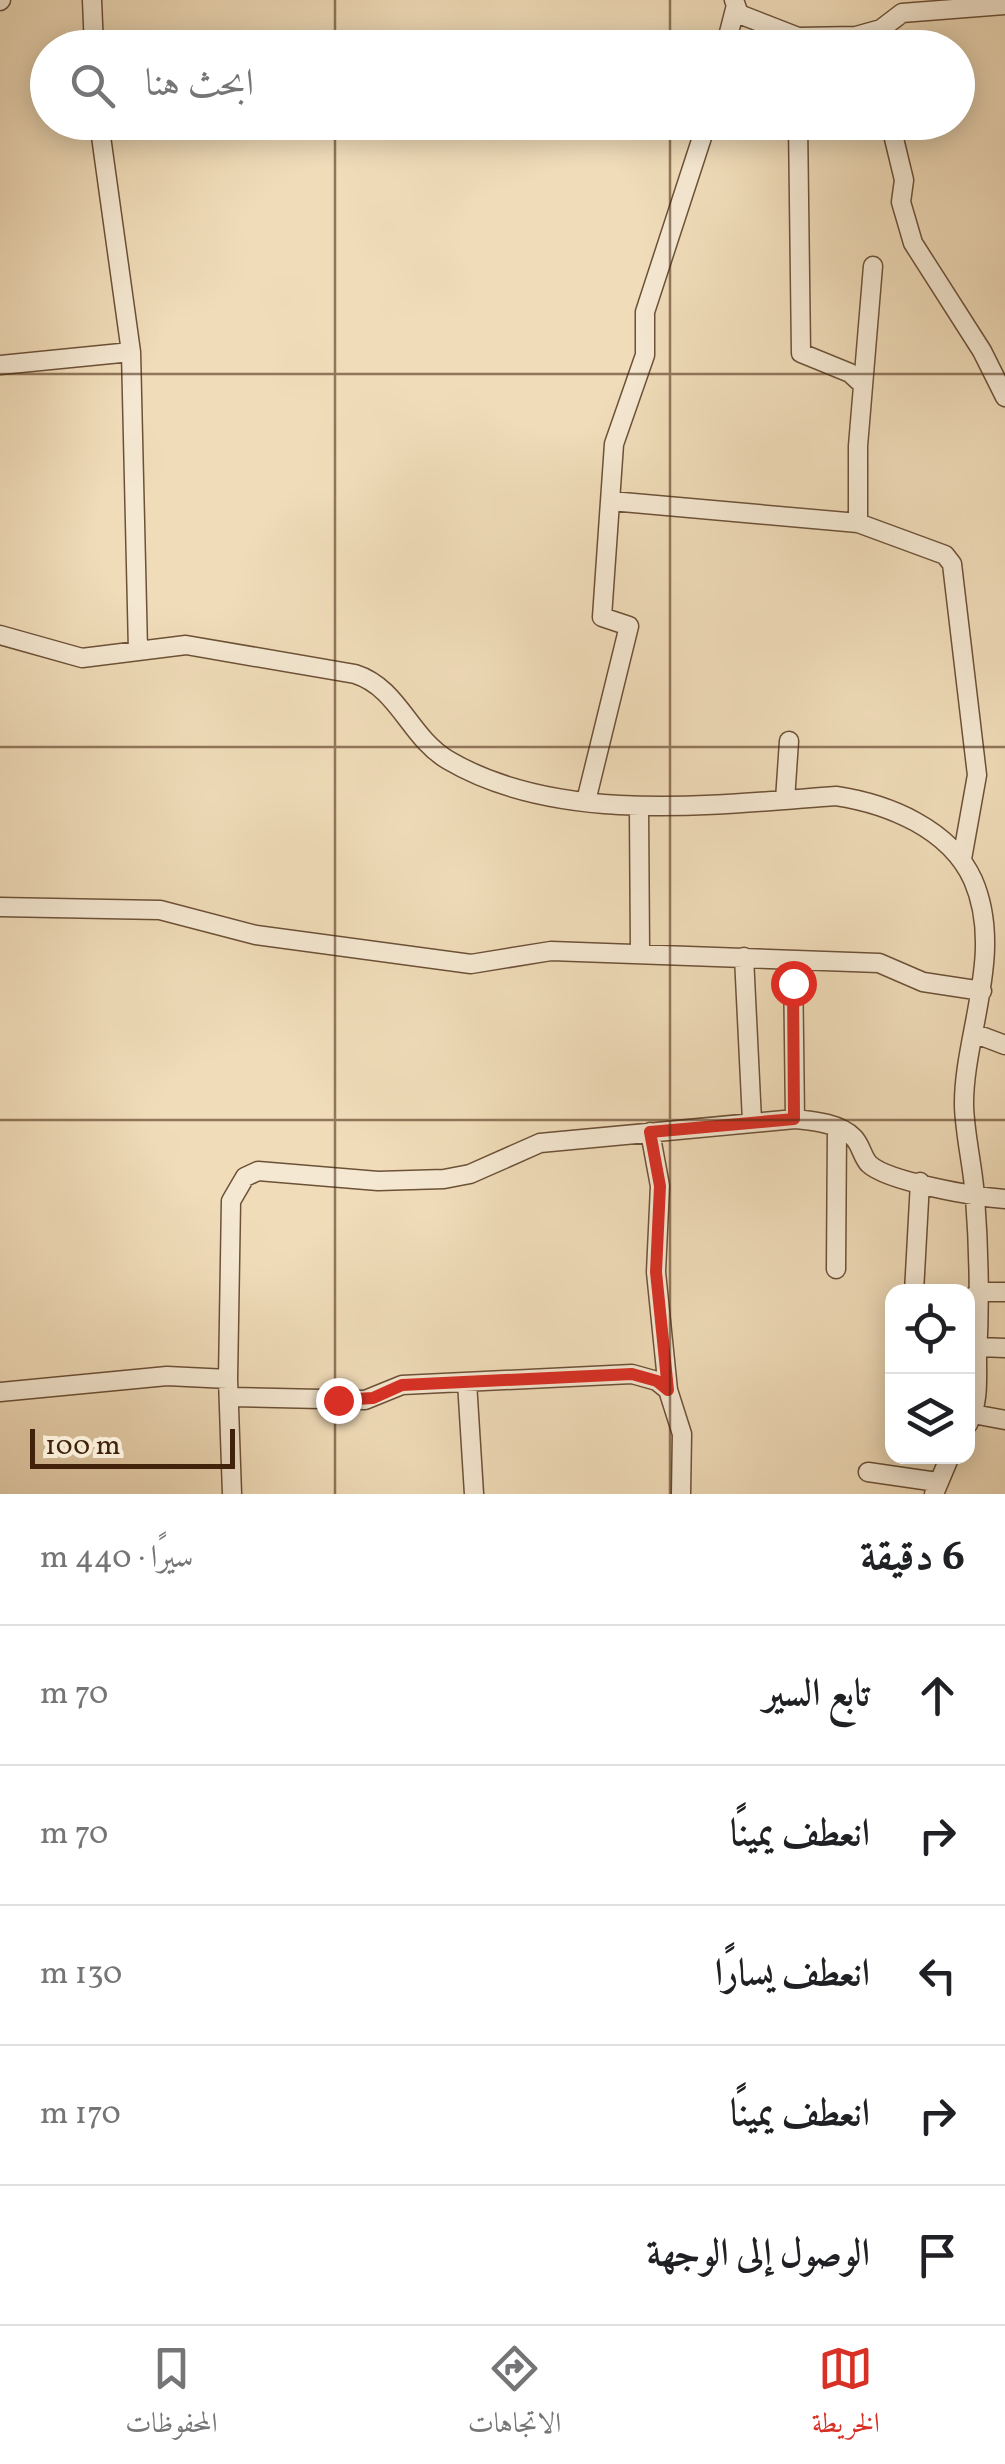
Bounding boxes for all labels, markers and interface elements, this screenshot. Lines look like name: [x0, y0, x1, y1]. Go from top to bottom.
search box: [30, 30, 975, 140]
icon: search: [65, 58, 120, 113]
text: ابحث هنا: [145, 59, 254, 112]
route start: [771, 961, 817, 1007]
map controls: [885, 1284, 975, 1464]
button: locate: [885, 1284, 975, 1374]
button: layers: [885, 1374, 975, 1464]
route end: [316, 1378, 362, 1424]
scale bar: [30, 1424, 235, 1468]
text: 100 m: [45, 1427, 120, 1466]
text: 6 دقيقة: [860, 1529, 965, 1588]
text: سيرًا · 440 m: [40, 1537, 193, 1581]
icon: ahead: [910, 1668, 965, 1723]
text: تابع السير: [763, 1669, 870, 1722]
text: 70 m: [40, 1673, 108, 1717]
icon: right: [910, 1808, 965, 1863]
text: انعطف يمينًا: [730, 1809, 870, 1862]
text: 70 m: [40, 1813, 108, 1857]
icon: left: [910, 1948, 965, 2003]
text: انعطف يسارًا: [715, 1949, 870, 2002]
text: 130 m: [40, 1953, 122, 1997]
icon: right: [910, 2088, 965, 2143]
text: انعطف يمينًا: [730, 2089, 870, 2142]
text: 170 m: [40, 2093, 121, 2137]
icon: arrive: [910, 2228, 965, 2283]
text: الوصول إلى الوجهة: [647, 2229, 870, 2282]
tab: المحفوظات: [125, 2341, 217, 2450]
tab: الاتجاهات: [468, 2341, 561, 2450]
tab: الخريطة: [812, 2341, 880, 2450]

